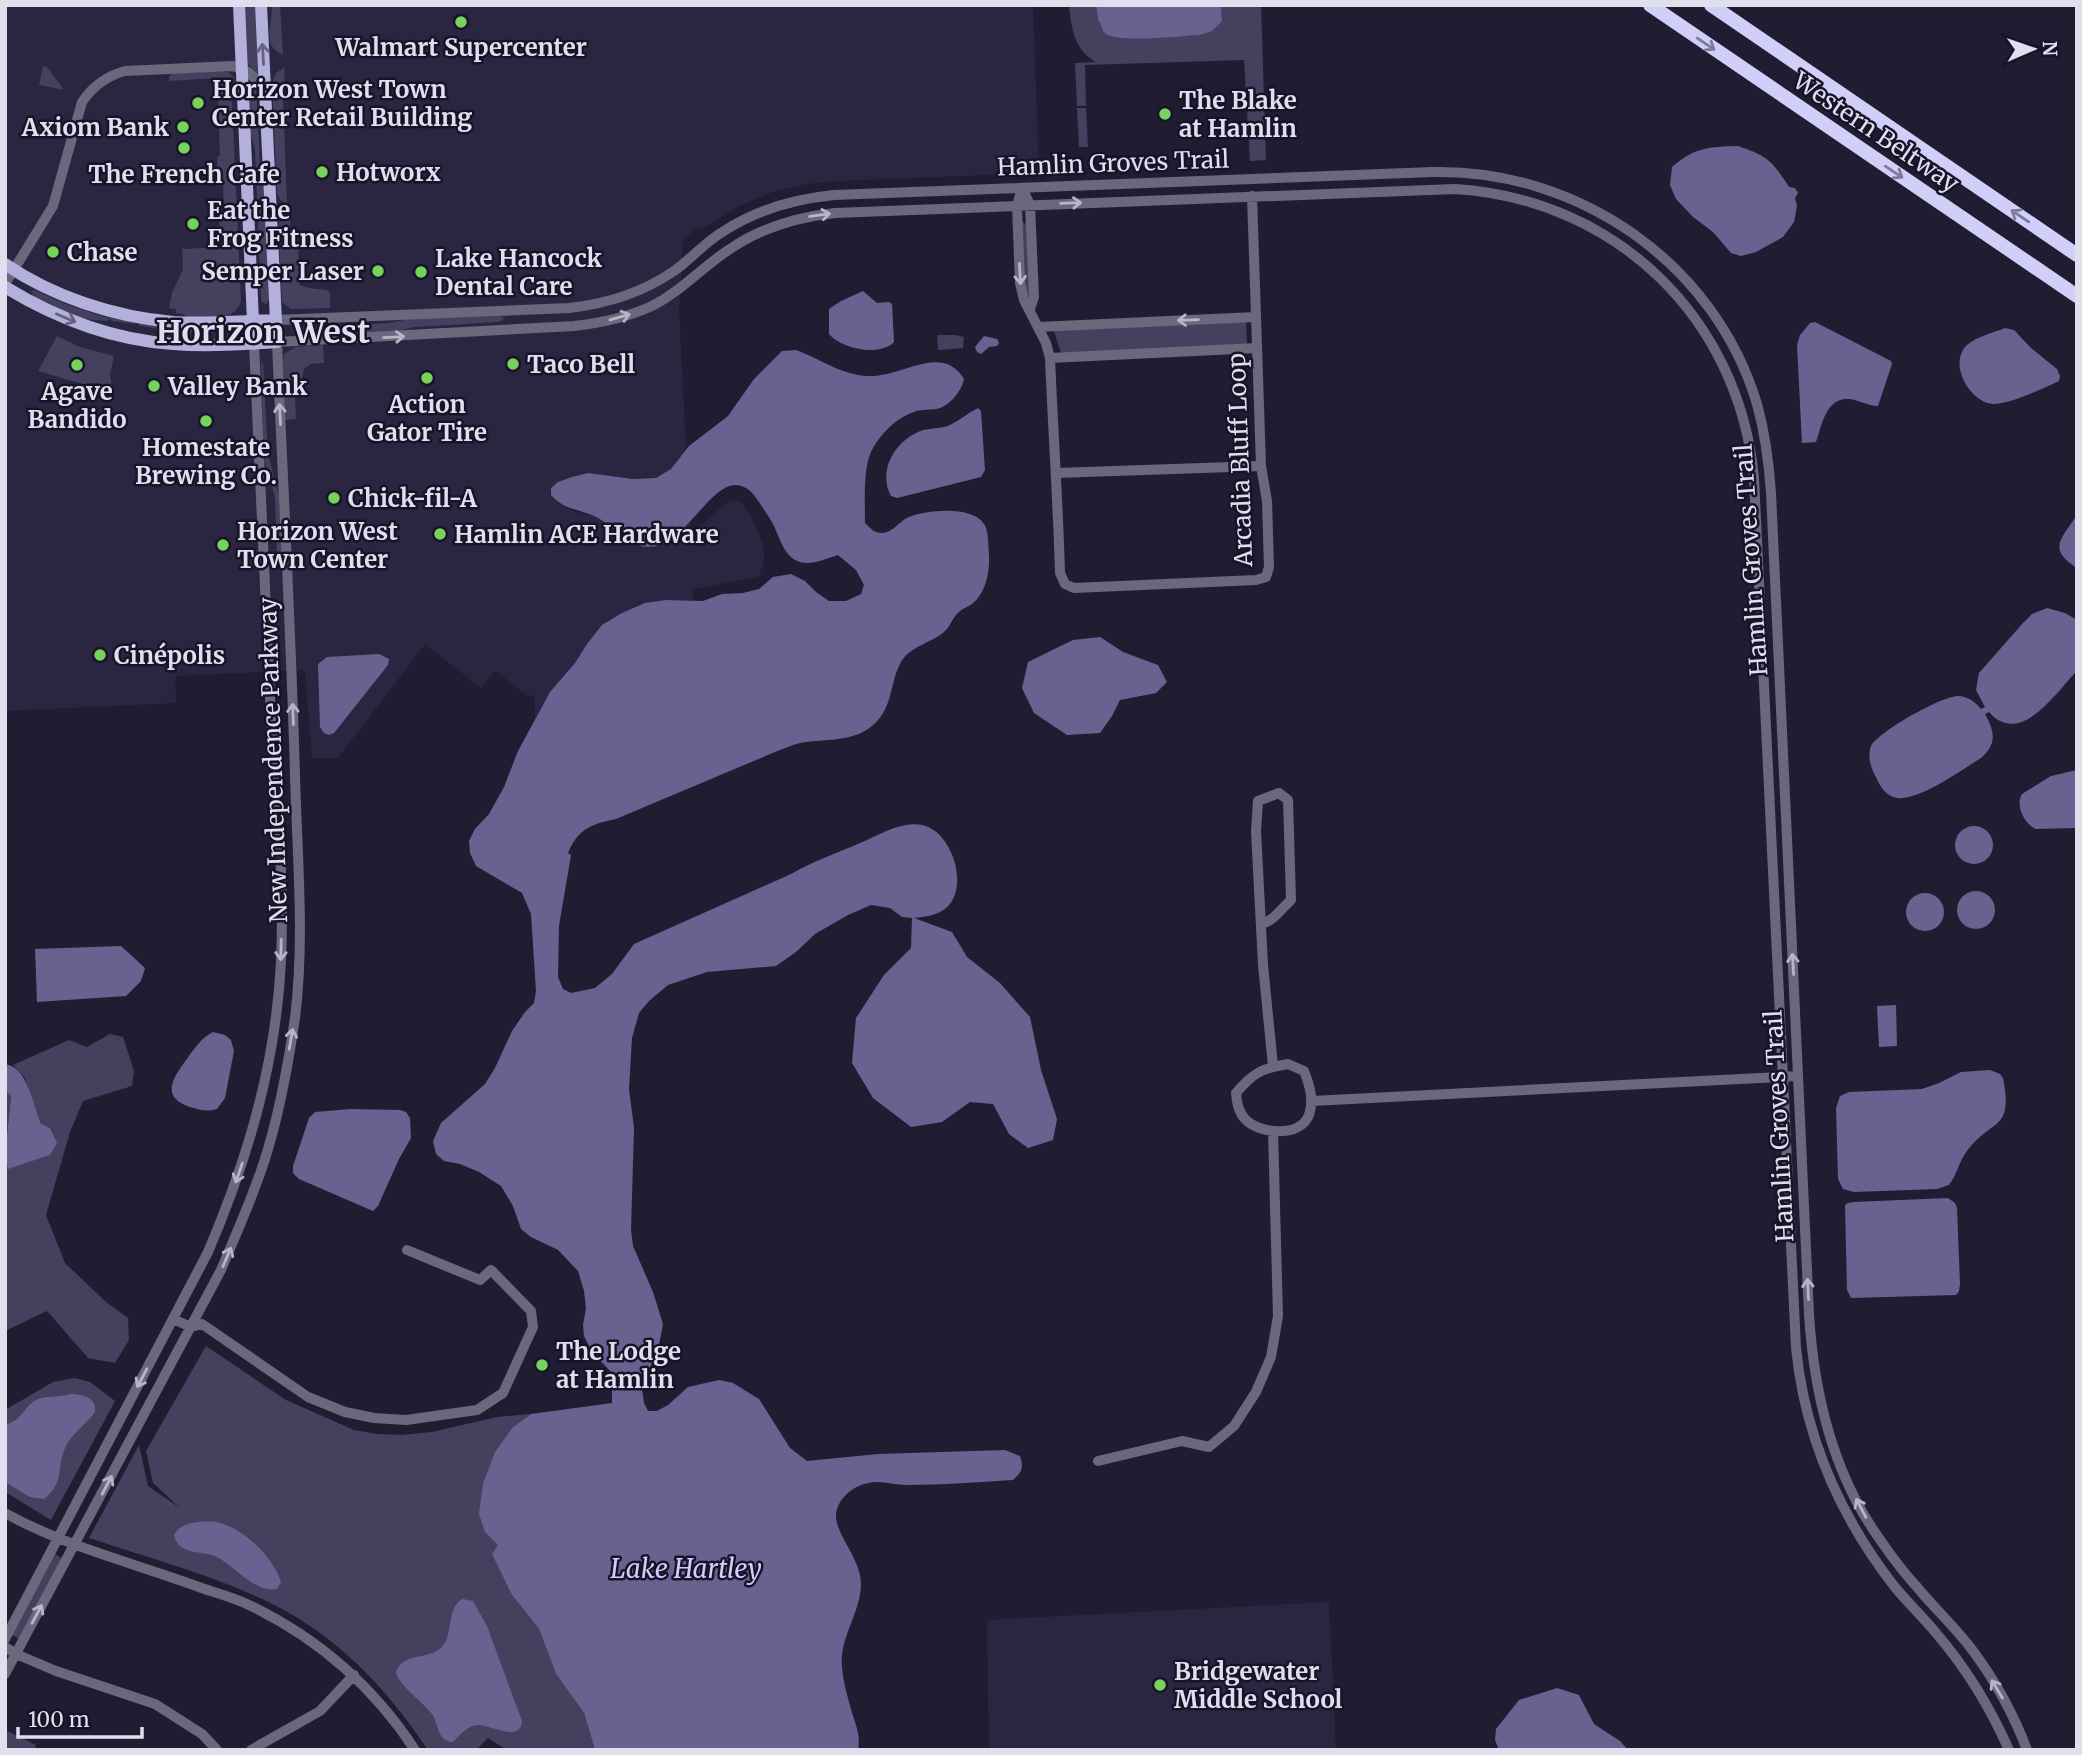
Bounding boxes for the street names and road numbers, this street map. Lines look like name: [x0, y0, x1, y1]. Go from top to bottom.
street label: Western Beltway: [1786, 64, 1965, 199]
street label: Hamlin Groves Trail: [996, 143, 1230, 183]
street label: Arcadia Bluff Loop: [1221, 353, 1259, 568]
street label: Hamlin Groves Trail: [1727, 443, 1775, 677]
street label: New Independence Parkway: [252, 597, 294, 923]
street label: Hamlin Groves Trail: [1757, 1009, 1801, 1243]

